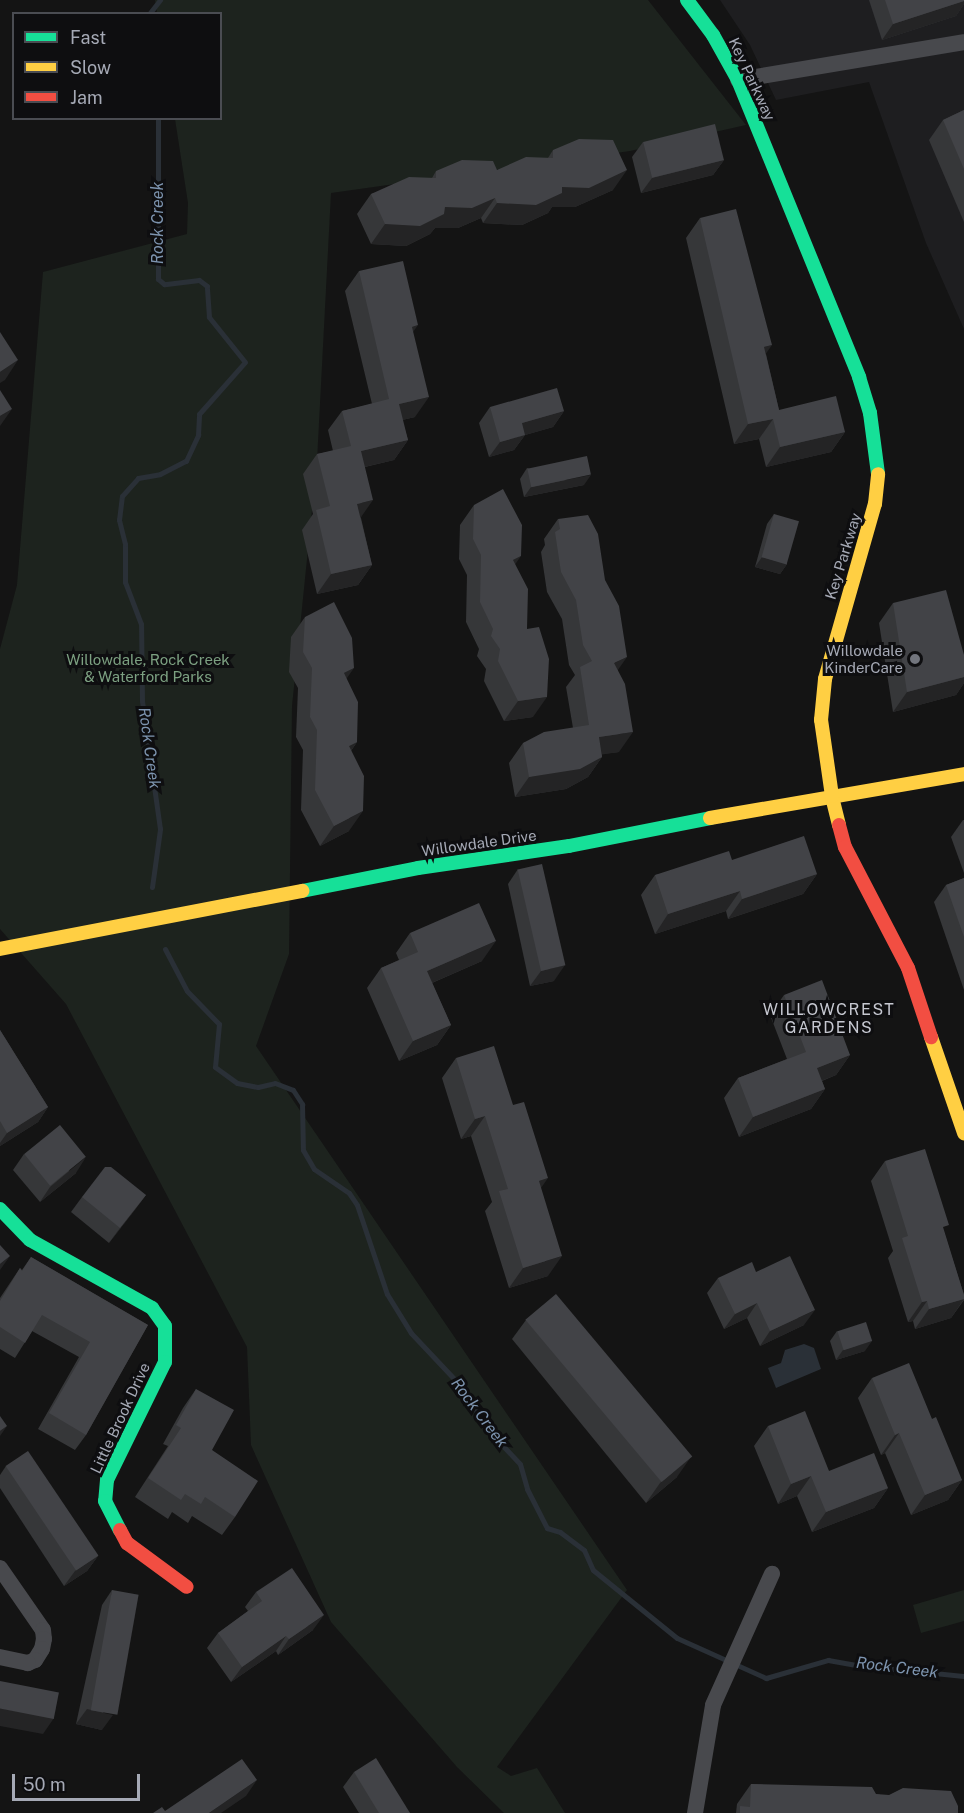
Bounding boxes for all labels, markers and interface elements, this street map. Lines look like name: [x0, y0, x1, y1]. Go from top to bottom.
legend: [12, 12, 222, 120]
text: Fast: [70, 27, 106, 48]
street label: Key Parkway: [725, 35, 779, 123]
text: Slow: [70, 57, 111, 78]
text: Jam: [70, 87, 103, 108]
water label: Rock Creek: [148, 182, 168, 264]
street label: Key Parkway: [821, 511, 865, 601]
place label: Willowdale KinderCare: [824, 641, 903, 676]
park label: Willowdale, Rock Creek & Waterford Parks: [66, 650, 230, 685]
marker: Willowdale KinderCare: [908, 652, 922, 666]
water label: Rock Creek: [134, 706, 164, 790]
street label: Willowdale Drive: [420, 826, 538, 860]
district label: WILLOWCREST GARDENS: [763, 1000, 895, 1038]
street label: Little Brook Drive: [86, 1360, 154, 1476]
water label: Rock Creek: [447, 1374, 511, 1452]
water label: Rock Creek: [855, 1653, 939, 1683]
scale bar: [15, 1762, 142, 1800]
text: 50 m: [23, 1774, 66, 1795]

